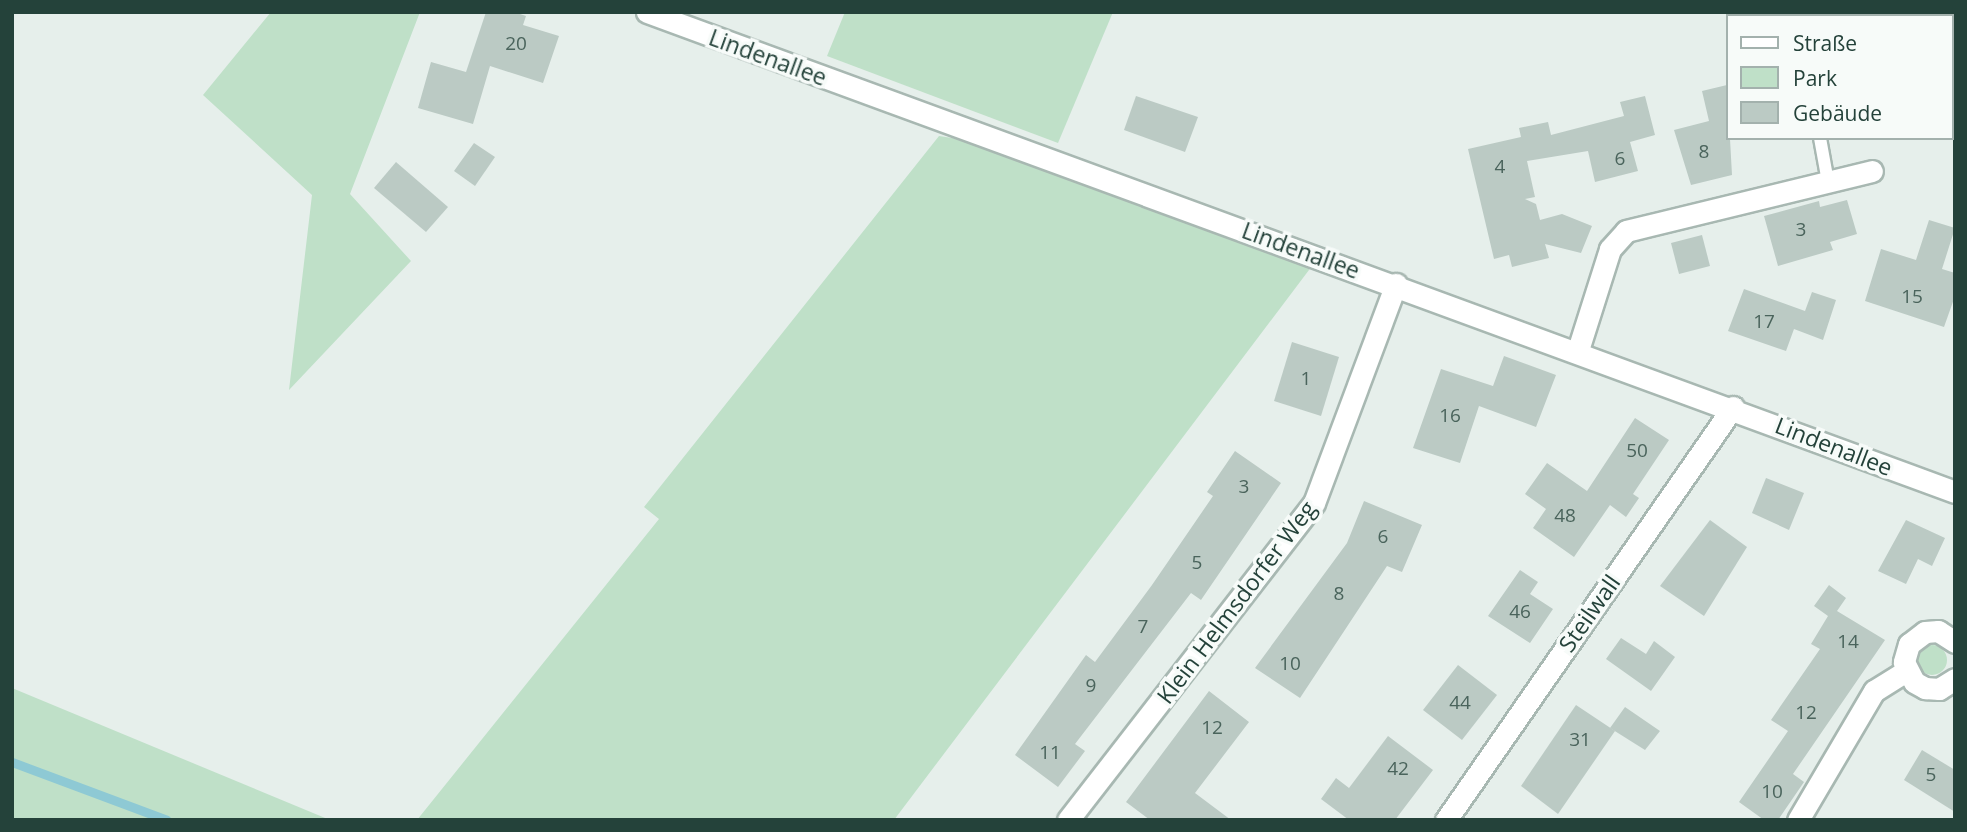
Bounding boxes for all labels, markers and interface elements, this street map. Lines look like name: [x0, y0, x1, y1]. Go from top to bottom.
legend: [1726, 14, 1953, 140]
street label: Lindenallee: [705, 23, 831, 91]
text: Straße: [1793, 29, 1857, 57]
house number: 20: [505, 33, 527, 55]
text: Park: [1793, 64, 1837, 92]
text: Gebäude: [1793, 99, 1882, 127]
house number: 8: [1699, 141, 1709, 163]
house number: 6: [1615, 148, 1625, 170]
house number: 4: [1495, 156, 1505, 178]
street label: Lindenallee: [1238, 216, 1364, 284]
house number: 3: [1796, 219, 1806, 241]
house number: 15: [1901, 286, 1923, 308]
house number: 17: [1753, 311, 1775, 333]
house number: 1: [1301, 368, 1311, 390]
house number: 16: [1439, 405, 1461, 427]
street label: Lindenallee: [1772, 411, 1896, 481]
house number: 50: [1626, 440, 1648, 462]
house number: 3: [1239, 476, 1249, 498]
street label: Klein Helmsdorfer Weg: [1151, 495, 1321, 709]
house number: 48: [1554, 505, 1576, 527]
house number: 6: [1378, 526, 1388, 548]
house number: 5: [1192, 552, 1202, 574]
street label: Steilwall: [1553, 569, 1625, 657]
house number: 8: [1334, 583, 1344, 605]
house number: 46: [1509, 601, 1531, 623]
house number: 7: [1138, 616, 1148, 638]
house number: 14: [1837, 631, 1859, 653]
house number: 10: [1279, 653, 1301, 675]
house number: 9: [1086, 675, 1096, 697]
house number: 44: [1449, 692, 1471, 714]
house number: 12: [1795, 702, 1817, 724]
house number: 12: [1201, 717, 1223, 739]
house number: 31: [1569, 729, 1591, 751]
house number: 11: [1039, 742, 1061, 764]
house number: 42: [1387, 758, 1409, 780]
house number: 5: [1926, 764, 1936, 786]
house number: 10: [1761, 781, 1783, 803]

